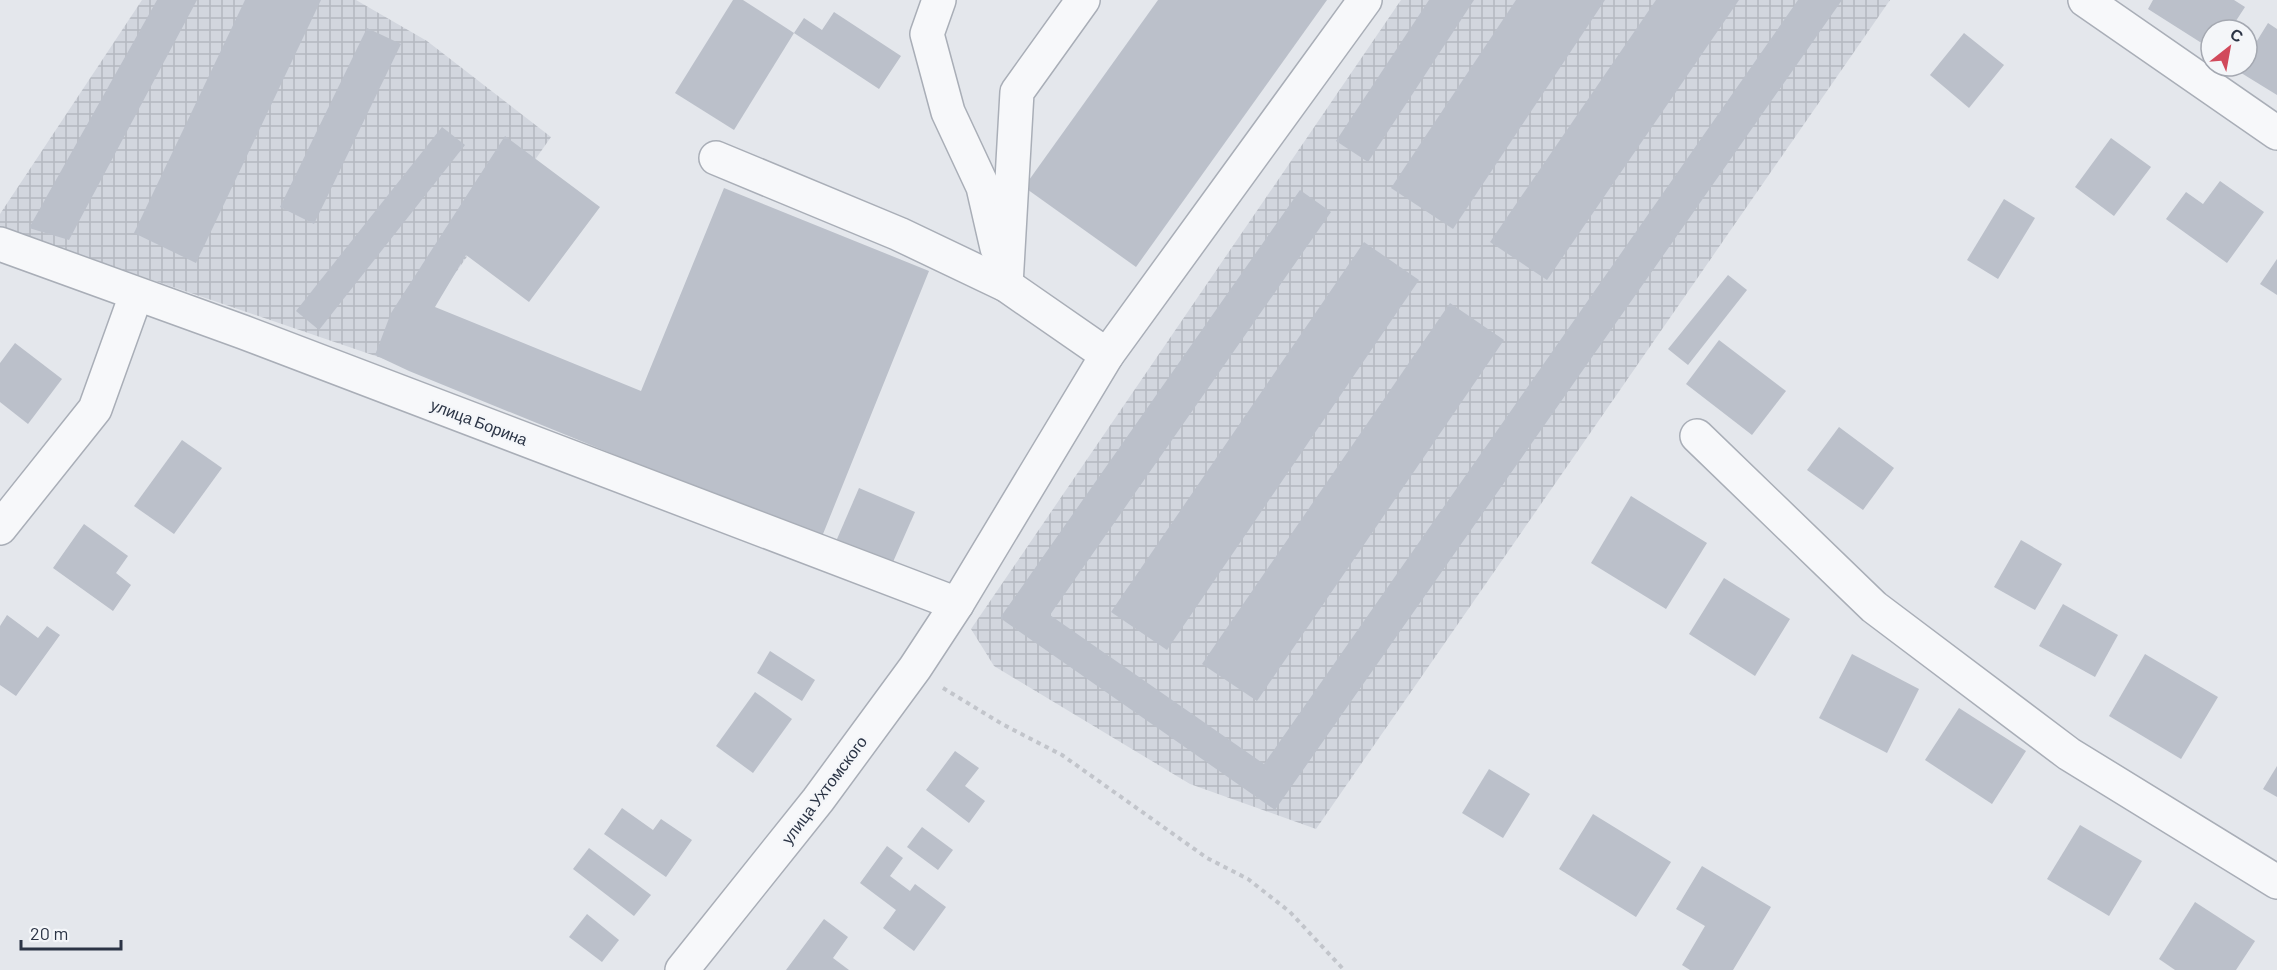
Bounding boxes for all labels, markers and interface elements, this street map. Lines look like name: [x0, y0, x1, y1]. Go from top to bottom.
north arrow: [2199, 18, 2259, 78]
text: С: [2227, 24, 2247, 46]
street label: улица Борина: [428, 394, 530, 449]
street label: улица Ухтомского: [777, 732, 870, 847]
scale bar: [21, 913, 122, 951]
text: 20 m: [30, 922, 68, 944]

